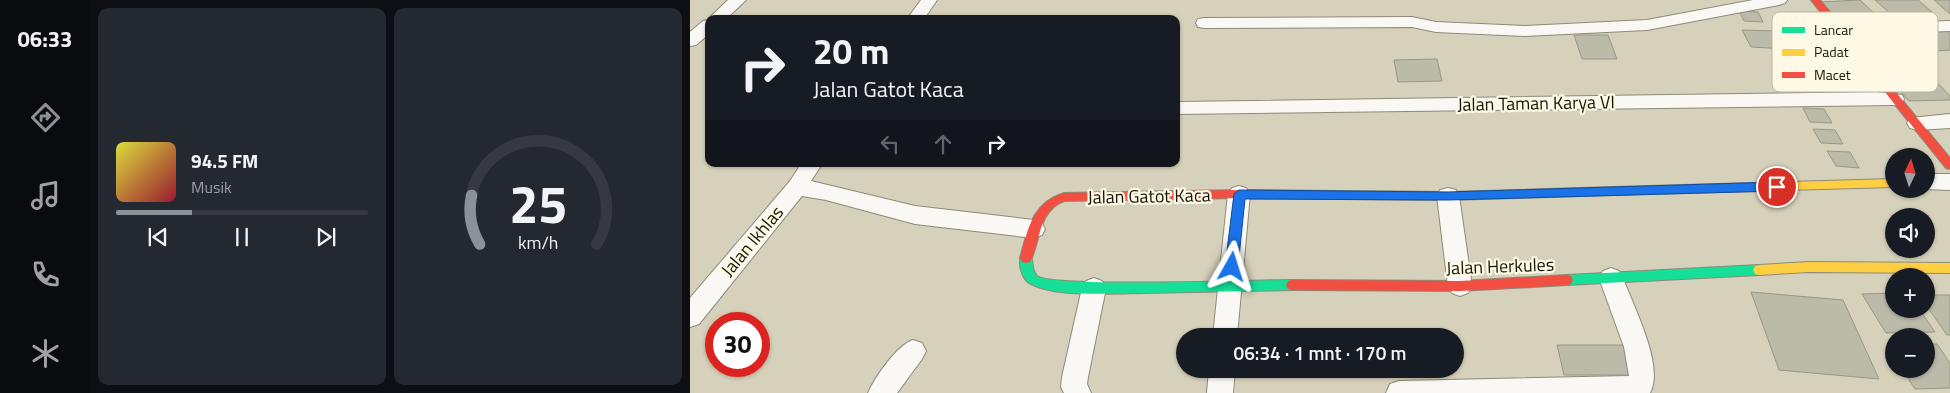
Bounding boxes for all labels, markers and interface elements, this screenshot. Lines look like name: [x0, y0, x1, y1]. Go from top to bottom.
legend: [1772, 12, 1938, 92]
text: Lancar: [1814, 19, 1853, 40]
text: 06:33: [18, 22, 72, 56]
text: 20 m: [813, 24, 889, 78]
icon: right: [730, 35, 795, 100]
text: Padat: [1814, 41, 1849, 62]
text: Macet: [1814, 64, 1851, 85]
text: Jalan Gatot Kaca: [813, 72, 964, 106]
street label: Jalan Taman Karya VI: [1457, 88, 1615, 118]
icon: directions: [28, 100, 63, 135]
icon: left: [876, 130, 904, 158]
icon: ahead: [929, 130, 957, 158]
icon: right: [982, 130, 1010, 158]
text: 94.5 FM: [191, 146, 258, 175]
north arrow: [1885, 148, 1935, 198]
map controls: [1885, 148, 1935, 378]
text: 25: [509, 164, 567, 243]
pin: [1756, 166, 1798, 208]
icon: arrive: [1763, 173, 1791, 201]
text: Musik: [191, 175, 232, 199]
icon: music: [28, 178, 63, 213]
street label: Jalan Gatot Kaca: [1087, 181, 1211, 211]
street label: Jalan Ikhlas: [714, 200, 790, 282]
button: sound: [1885, 208, 1935, 258]
icon: previous: [144, 223, 172, 251]
icon: pause: [228, 223, 256, 251]
icon: next: [312, 223, 340, 251]
text: km/h: [518, 229, 558, 256]
position arrow: [1205, 240, 1257, 292]
street label: Jalan Herkules: [1445, 251, 1555, 281]
icon: phone: [28, 257, 63, 292]
button: +: [1885, 268, 1935, 318]
speed limit sign: 30: [705, 312, 770, 377]
button: −: [1885, 328, 1935, 378]
icon: climate: [28, 336, 63, 371]
text: 06:34 · 1 mnt · 170 m: [1234, 338, 1406, 367]

